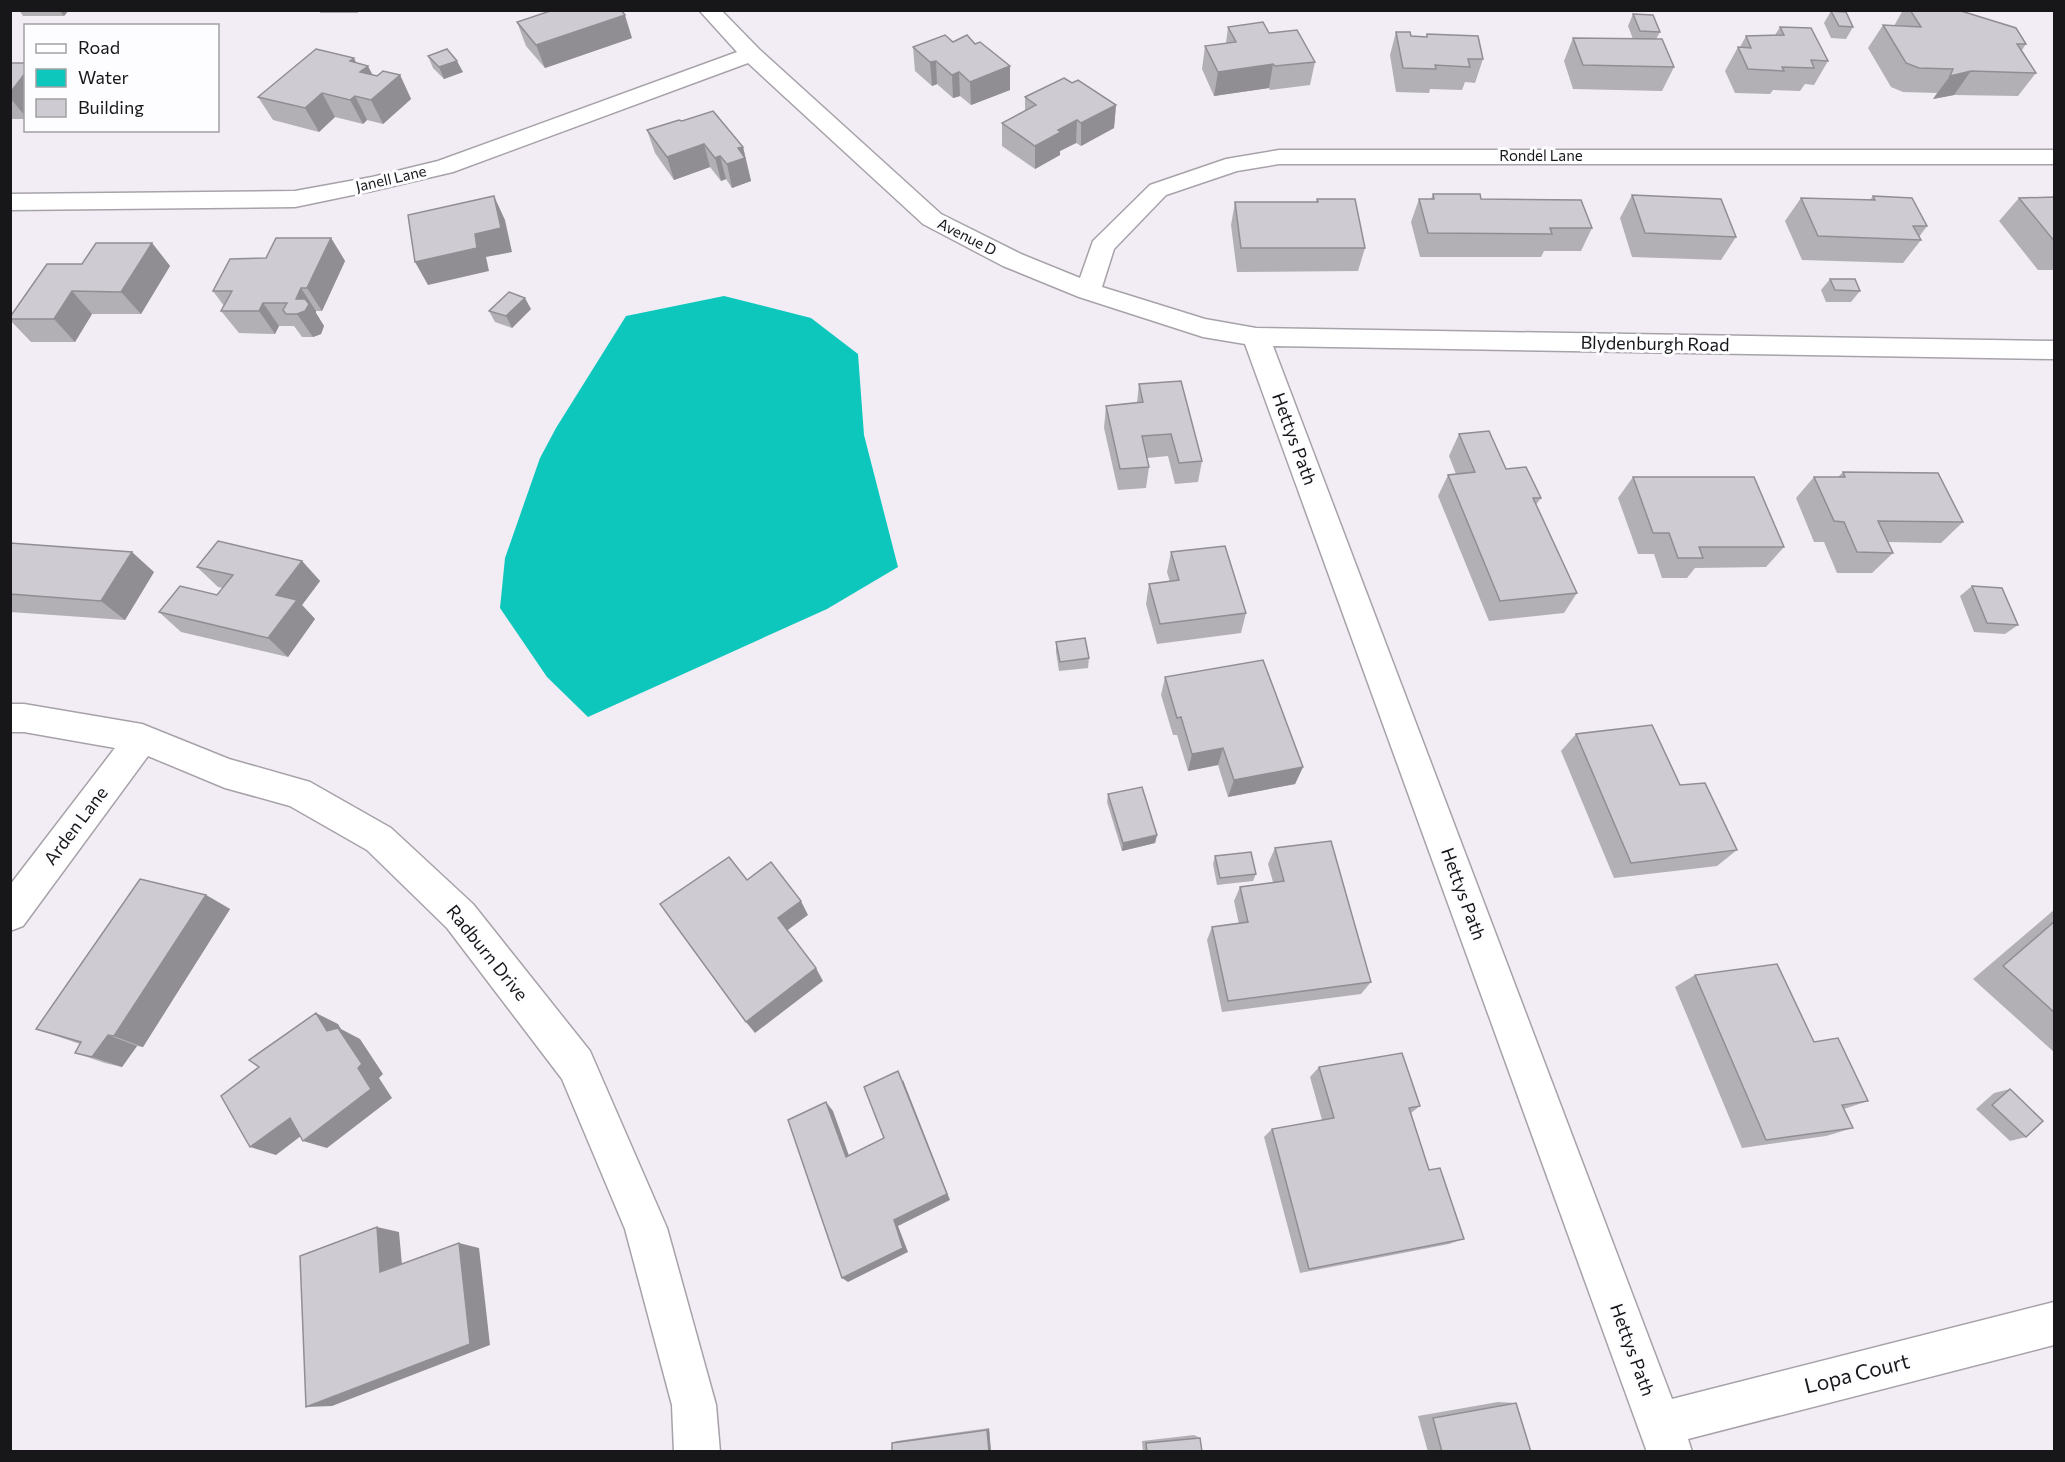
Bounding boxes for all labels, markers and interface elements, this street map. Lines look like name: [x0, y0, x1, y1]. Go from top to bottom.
legend: [24, 24, 219, 132]
text: Road: [78, 36, 120, 58]
text: Water: [78, 66, 129, 88]
text: Building: [78, 96, 144, 118]
street label: Rondel Lane: [1499, 146, 1583, 164]
street label: Janell Lane: [354, 161, 428, 195]
street label: Avenue D: [935, 214, 1000, 259]
street label: Blydenburgh Road: [1580, 331, 1730, 355]
street label: Hettys Path: [1268, 389, 1322, 488]
street label: Arden Lane: [39, 782, 112, 869]
street label: Hettys Path: [1437, 844, 1491, 943]
street label: Radburn Drive: [442, 900, 533, 1005]
street label: Hettys Path: [1606, 1300, 1660, 1399]
street label: Lopa Court: [1801, 1347, 1912, 1398]

